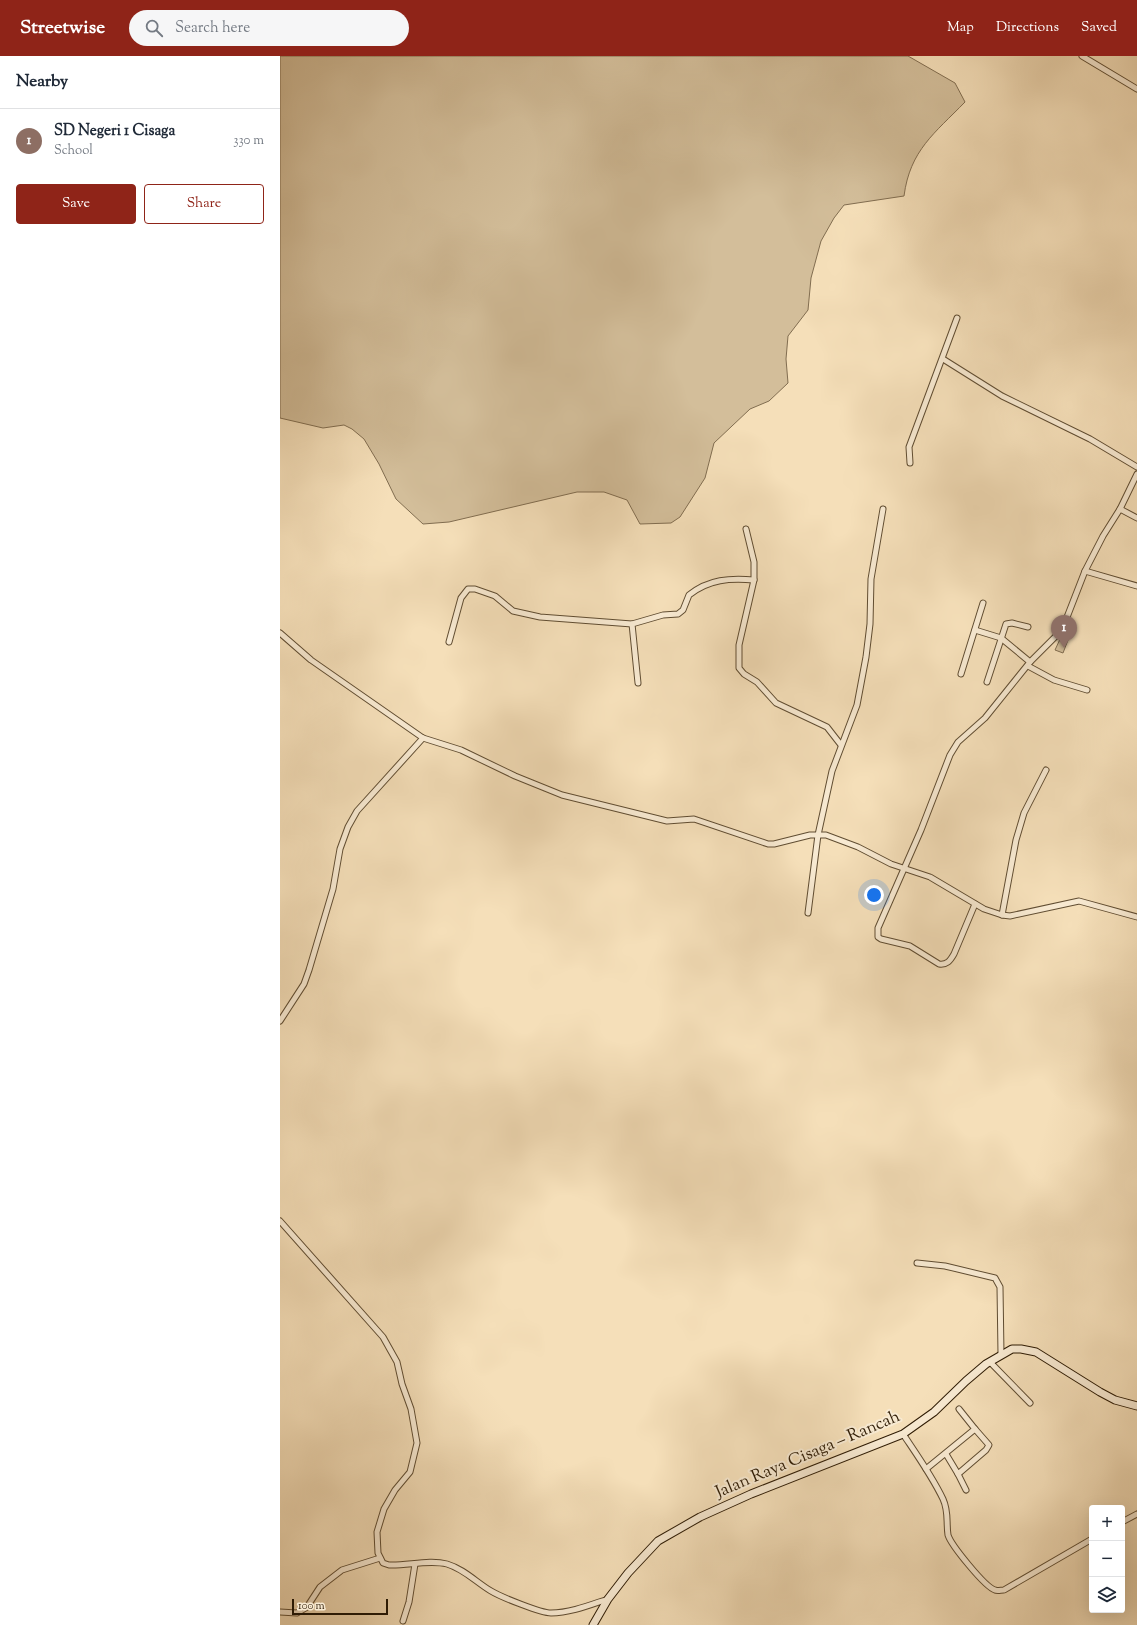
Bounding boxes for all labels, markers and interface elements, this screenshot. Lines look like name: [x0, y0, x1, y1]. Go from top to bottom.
search box: [129, 10, 409, 46]
text: Streetwise: [20, 15, 105, 42]
icon: search: [143, 17, 165, 39]
text: Search here: [175, 18, 250, 39]
text: Map: [947, 18, 974, 38]
text: Directions: [996, 18, 1059, 38]
text: Saved: [1081, 18, 1117, 38]
text: Nearby: [16, 70, 68, 94]
text: SD Negeri 1 Cisaga: [54, 121, 175, 142]
text: 1: [27, 132, 31, 150]
text: 330 m: [233, 132, 264, 150]
text: School: [54, 142, 93, 160]
button: Save: [16, 184, 136, 224]
button: Share: [144, 184, 264, 224]
pin: 1: [1051, 615, 1077, 648]
your location: [864, 885, 884, 905]
street label: Jalan Raya Cisaga – Rancah: [711, 1405, 904, 1505]
map controls: [1089, 1505, 1125, 1613]
button: +: [1089, 1505, 1125, 1541]
button: −: [1089, 1541, 1125, 1577]
button: layers: [1089, 1577, 1125, 1613]
scale bar: [292, 1597, 388, 1616]
text: 100 m: [298, 1598, 325, 1614]

